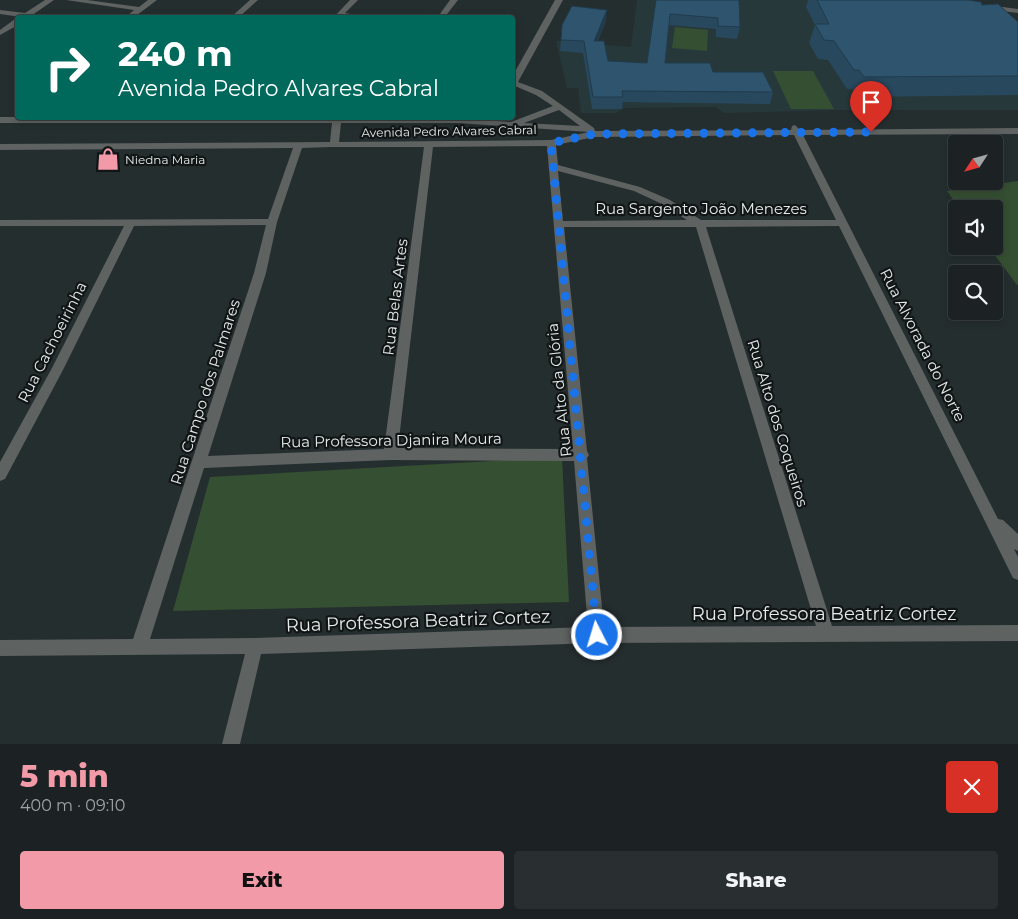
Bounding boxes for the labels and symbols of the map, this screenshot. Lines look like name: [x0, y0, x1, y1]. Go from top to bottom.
pin: [850, 81, 892, 132]
street label: Avenida Pedro Alvares Cabral: [361, 122, 537, 140]
north arrow: [948, 135, 1002, 190]
shop icon: Niedna Maria: [95, 146, 121, 172]
place label: Niedna Maria: [125, 152, 205, 167]
street label: Rua Sargento João Menezes: [595, 199, 807, 218]
street label: Rua Belas Artes: [378, 238, 412, 356]
street label: Rua Alvorada do Norte: [876, 265, 970, 425]
street label: Rua Cachoeirinha: [13, 278, 91, 406]
street label: Rua Campo dos Palmares: [166, 297, 244, 487]
street label: Rua Alto da Glória: [543, 322, 575, 458]
street label: Rua Alto dos Coqueiros: [743, 337, 813, 509]
street label: Rua Professora Djanira Moura: [280, 429, 502, 451]
street label: Rua Professora Beatriz Cortez: [692, 603, 956, 625]
street label: Rua Professora Beatriz Cortez: [285, 605, 551, 637]
position arrow: [570, 608, 622, 660]

